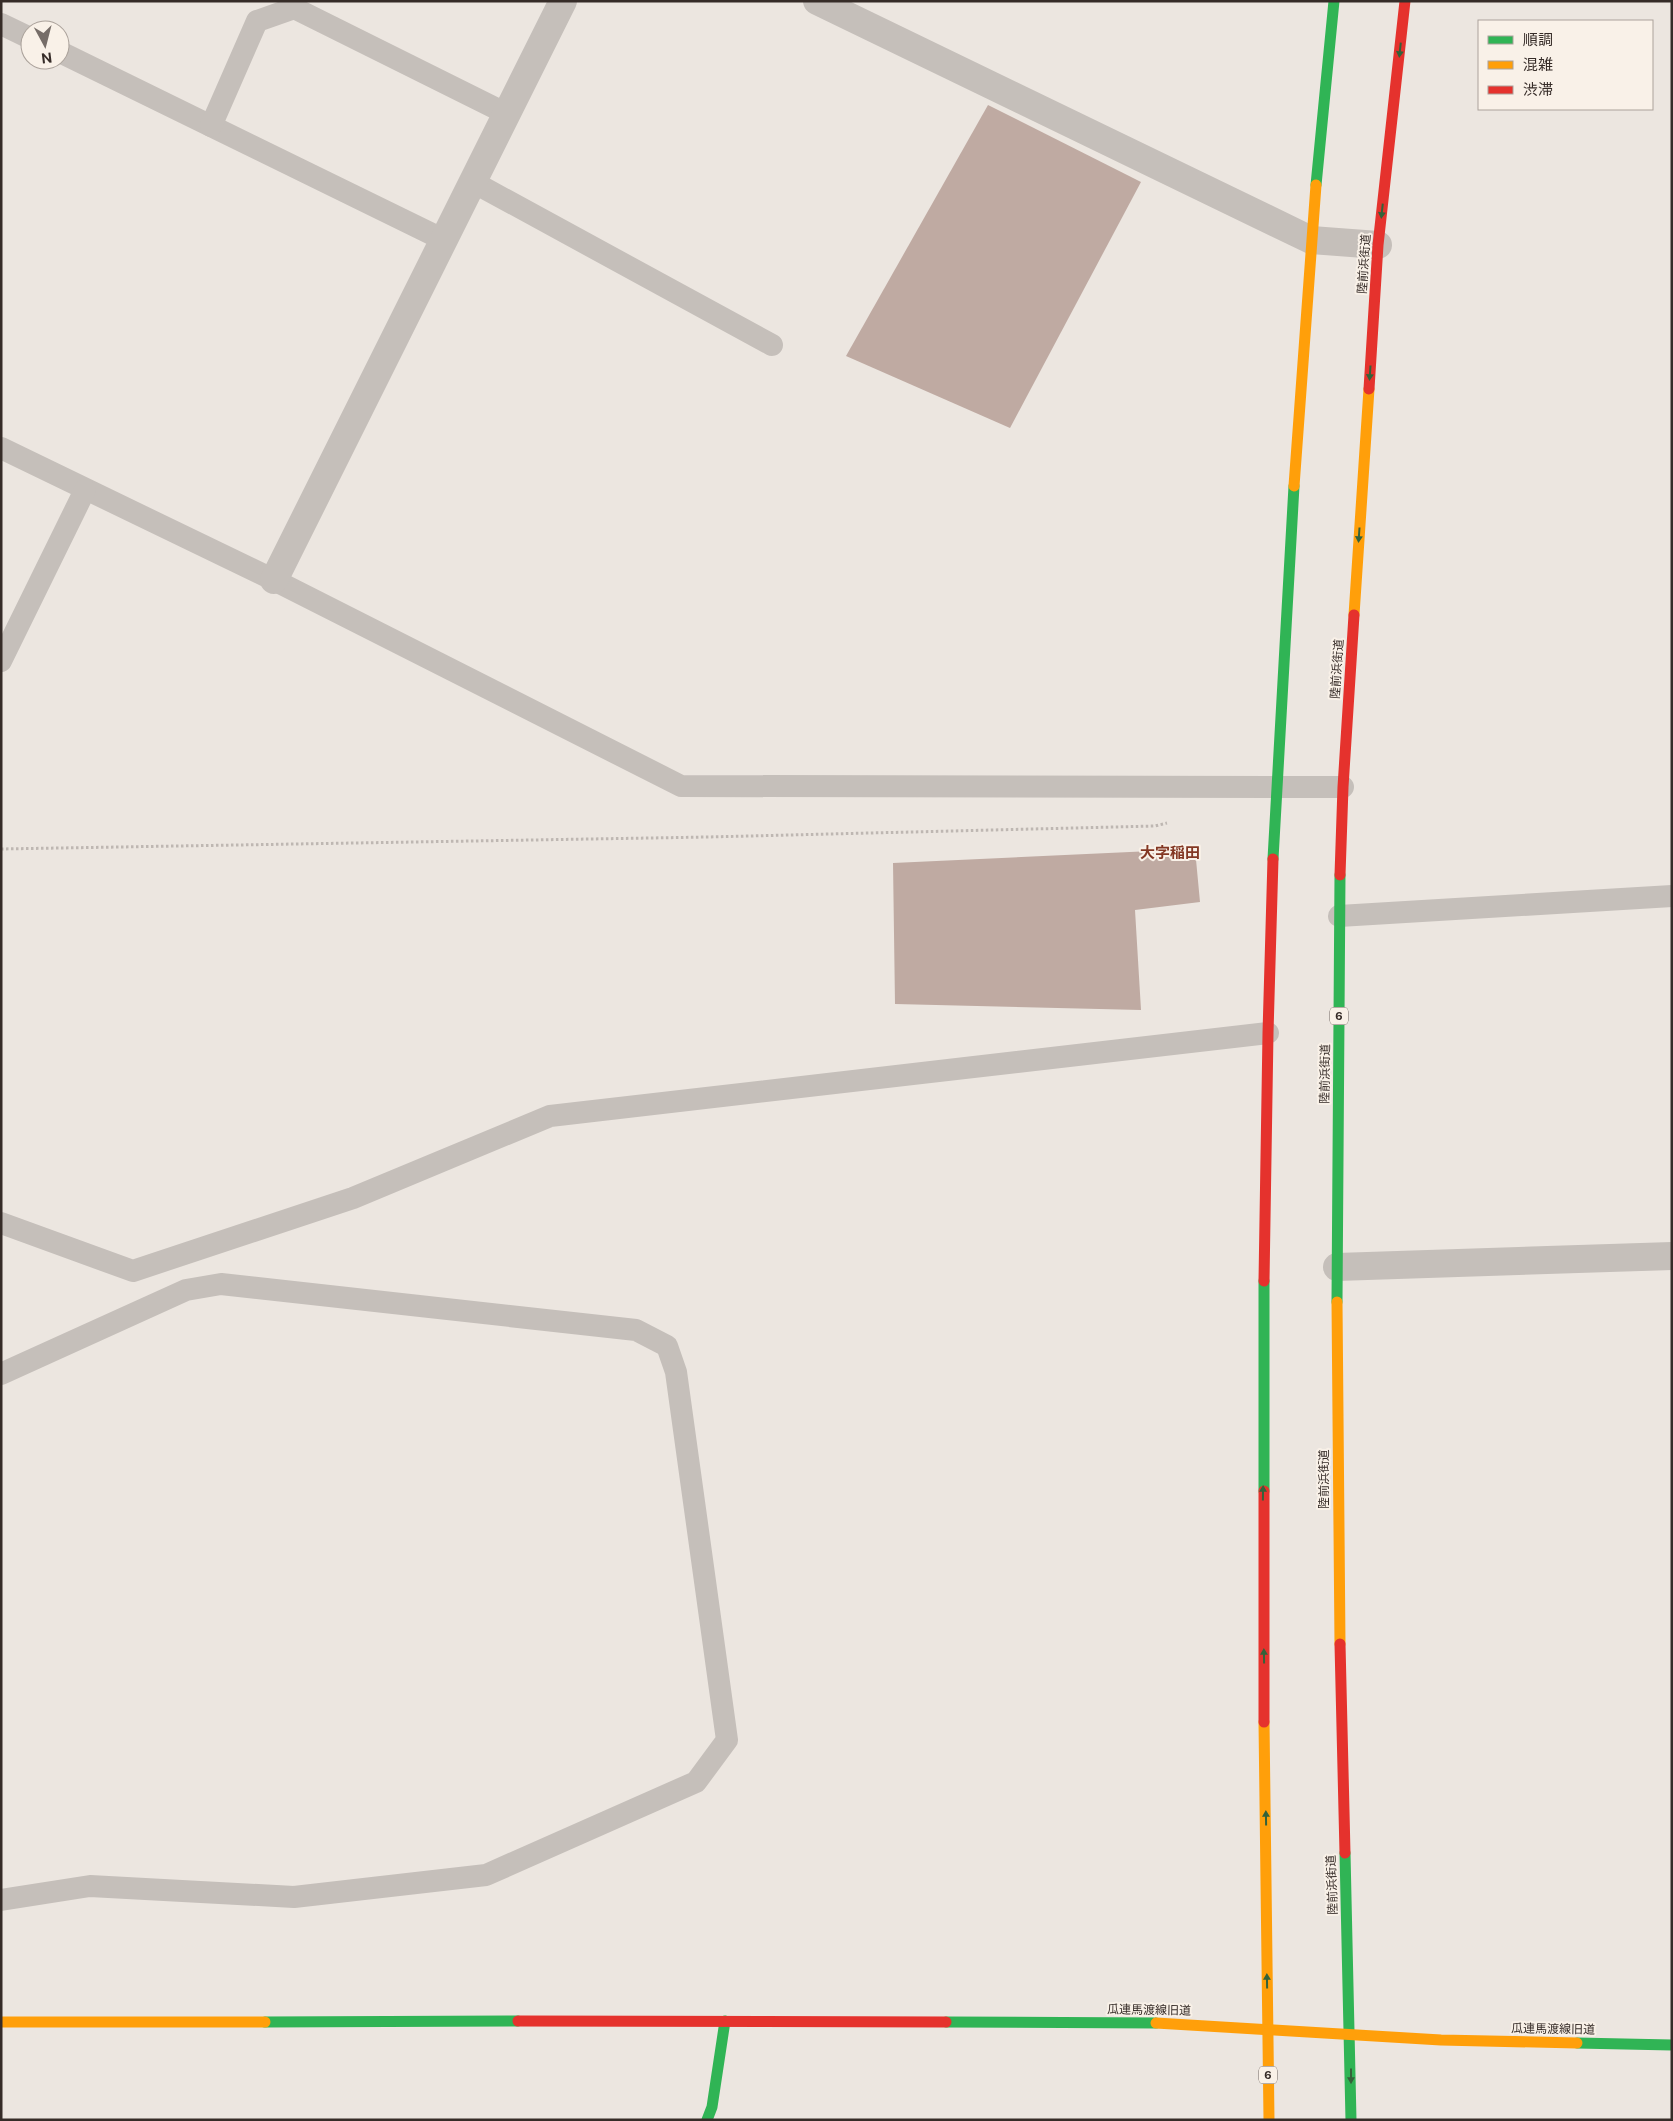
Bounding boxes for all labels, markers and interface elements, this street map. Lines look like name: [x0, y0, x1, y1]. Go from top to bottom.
north arrow: [20, 20, 70, 70]
legend: [1478, 20, 1653, 110]
text: 順調: [1523, 31, 1553, 48]
one-way arrow: [1396, 42, 1404, 58]
text: N: [40, 49, 53, 67]
text: 混雑: [1523, 56, 1553, 73]
text: 渋滞: [1523, 81, 1553, 98]
one-way arrow: [1378, 204, 1386, 220]
street label: 陸前浜街道: [1355, 234, 1373, 294]
one-way arrow: [1365, 365, 1373, 381]
one-way arrow: [1354, 528, 1362, 544]
street label: 陸前浜街道: [1328, 639, 1346, 699]
district label: 大字稲田: [1140, 844, 1200, 861]
road number: 6: [1330, 1008, 1348, 1024]
street label: 陸前浜街道: [1317, 1044, 1333, 1104]
street label: 陸前浜街道: [1317, 1449, 1331, 1509]
one-way arrow: [1259, 1485, 1267, 1501]
one-way arrow: [1260, 1648, 1268, 1664]
one-way arrow: [1261, 1810, 1269, 1826]
street label: 陸前浜街道: [1324, 1855, 1340, 1915]
one-way arrow: [1263, 1973, 1271, 1989]
street label: 瓜連馬渡線旧道: [1107, 2002, 1191, 2018]
street label: 瓜連馬渡線旧道: [1511, 2021, 1595, 2037]
road number: 6: [1259, 2066, 1277, 2084]
one-way arrow: [1347, 2069, 1355, 2085]

